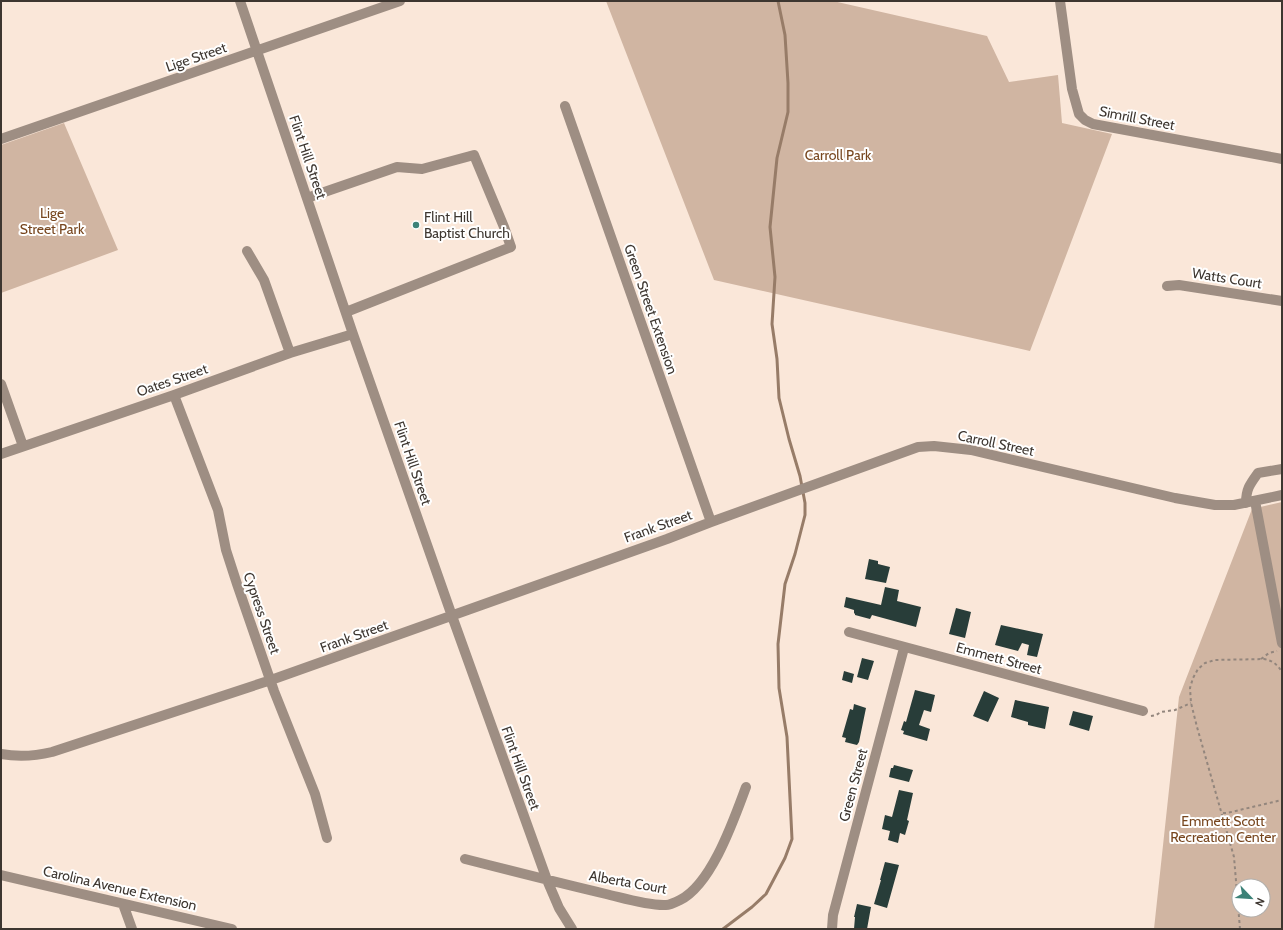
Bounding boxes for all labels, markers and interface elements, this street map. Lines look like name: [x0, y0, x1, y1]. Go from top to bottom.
street label: Lige Street: [163, 38, 229, 76]
street label: Simrill Street: [1098, 102, 1177, 134]
street label: Flint Hill Street: [285, 113, 331, 202]
park label: Carroll Park: [805, 146, 872, 164]
park label: Lige Street Park: [20, 204, 85, 238]
place label: Flint Hill Baptist Church: [424, 208, 510, 242]
marker: Flint Hill Baptist Church: [411, 220, 421, 230]
street label: Green Street Extension: [620, 242, 682, 377]
street label: Watts Court: [1191, 264, 1263, 292]
street label: Oates Street: [134, 359, 210, 401]
street label: Flint Hill Street: [390, 419, 436, 508]
street label: Carroll Street: [956, 426, 1036, 460]
street label: Frank Street: [622, 505, 695, 547]
street label: Cypress Street: [240, 570, 285, 657]
street label: Frank Street: [318, 615, 391, 657]
street label: Emmett Street: [954, 638, 1044, 678]
street label: Flint Hill Street: [498, 724, 545, 813]
street label: Green Street: [835, 746, 871, 823]
park label: Emmett Scott Recreation Center: [1170, 812, 1276, 846]
street label: Carolina Avenue Extension: [41, 862, 199, 914]
street label: Alberta Court: [588, 866, 668, 898]
north arrow: [1231, 878, 1271, 918]
text: N: [1252, 896, 1268, 909]

